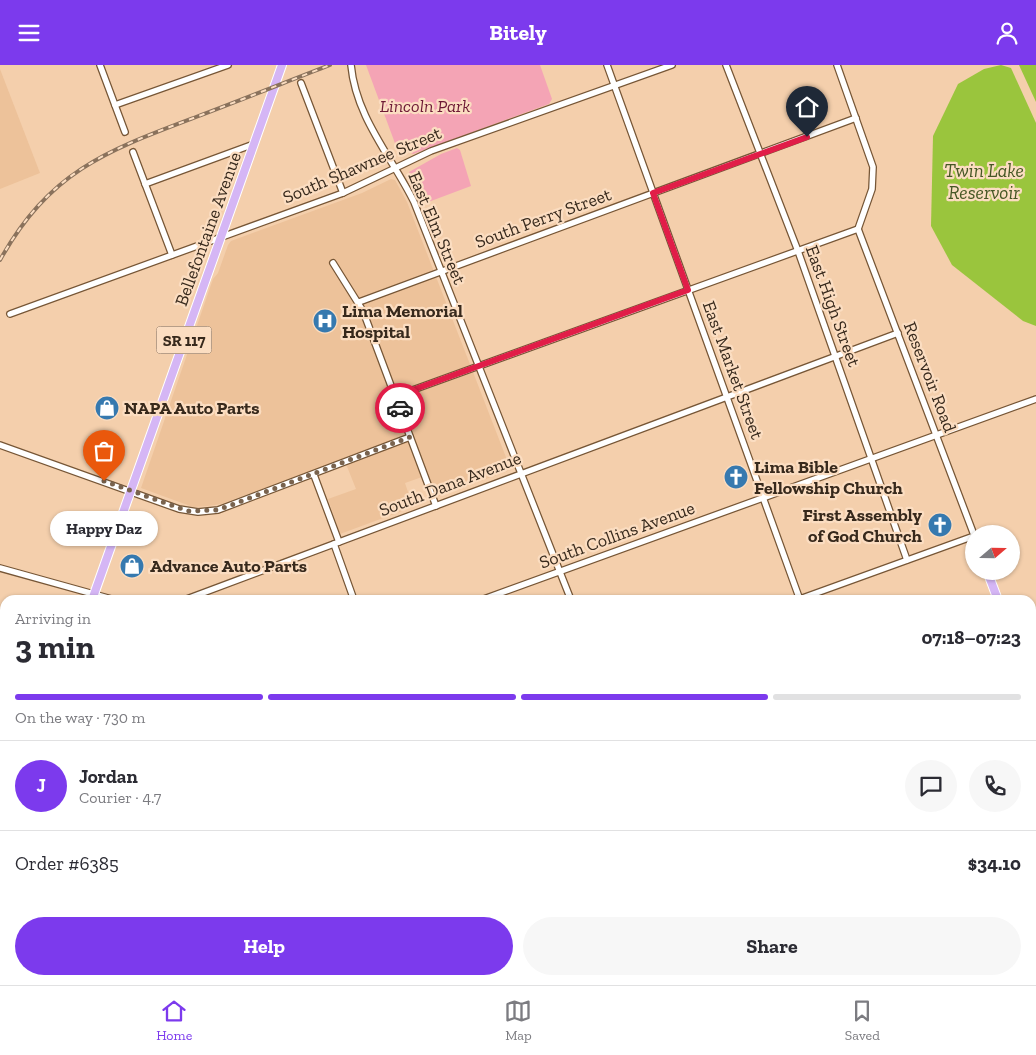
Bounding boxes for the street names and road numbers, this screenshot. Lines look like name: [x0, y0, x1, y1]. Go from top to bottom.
street label: South Shawnee Street: [279, 122, 445, 208]
street label: Bellefontaine Avenue: [170, 149, 246, 309]
street label: East Elm Street: [403, 168, 471, 288]
street label: South Perry Street: [472, 183, 614, 253]
street label: East High Street: [801, 242, 865, 370]
street label: East Market Street: [698, 298, 768, 442]
street label: Reservoir Road: [899, 319, 961, 435]
road number: SR 117: [156, 327, 212, 353]
street label: South Dana Avenue: [376, 447, 524, 521]
street label: South Collins Avenue: [536, 497, 698, 573]

